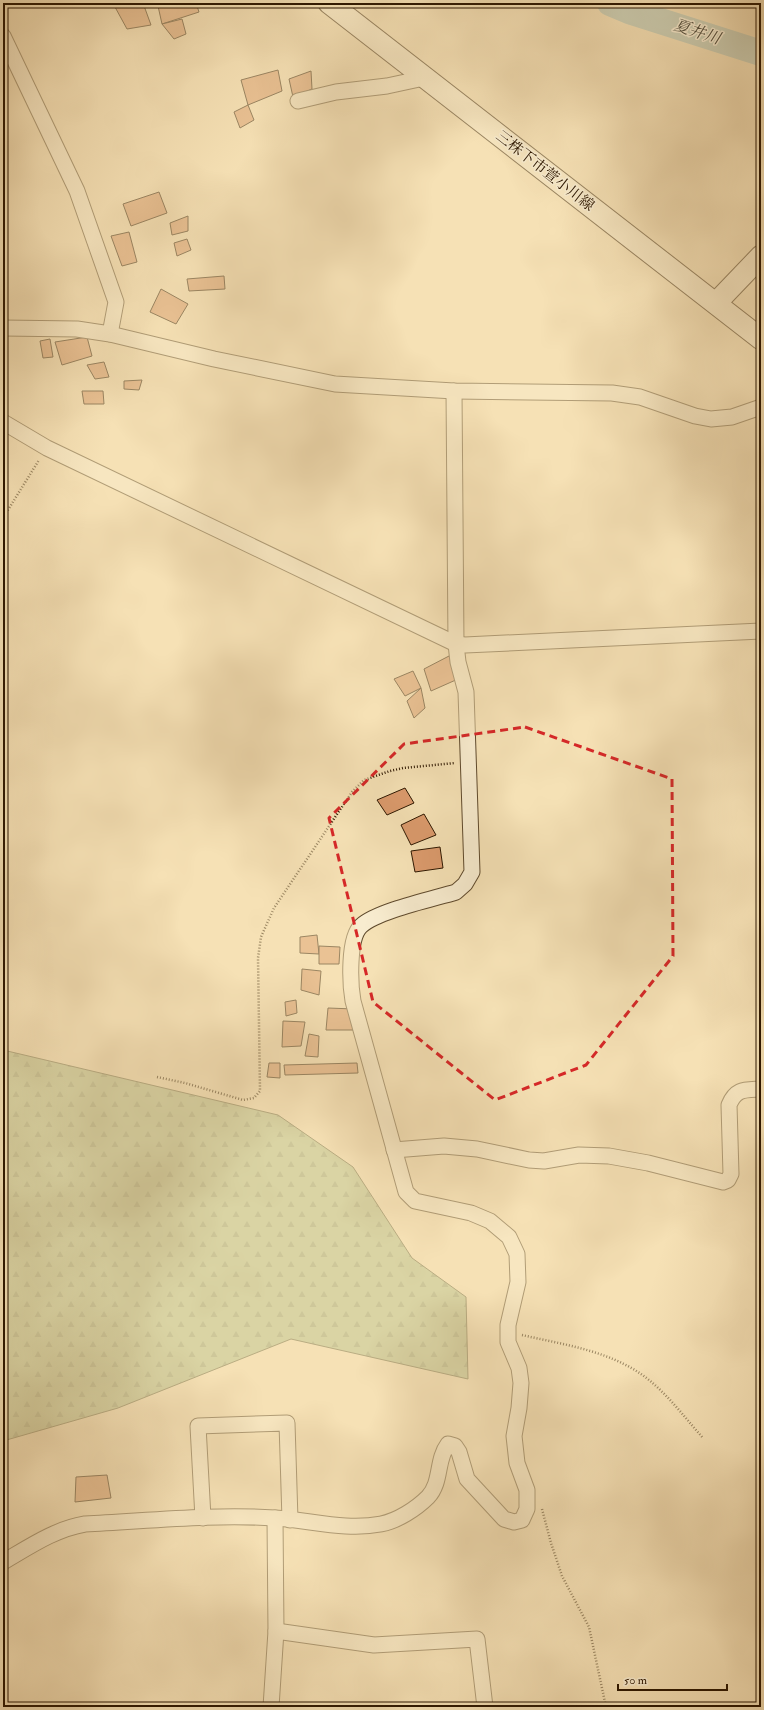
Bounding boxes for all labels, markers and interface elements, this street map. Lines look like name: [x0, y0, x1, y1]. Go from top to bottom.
water label: 夏井川: [671, 15, 725, 50]
street label: 三株下市萱小川線: [492, 127, 598, 215]
scale bar: [618, 1666, 727, 1692]
text: 50 m: [624, 1673, 648, 1688]

